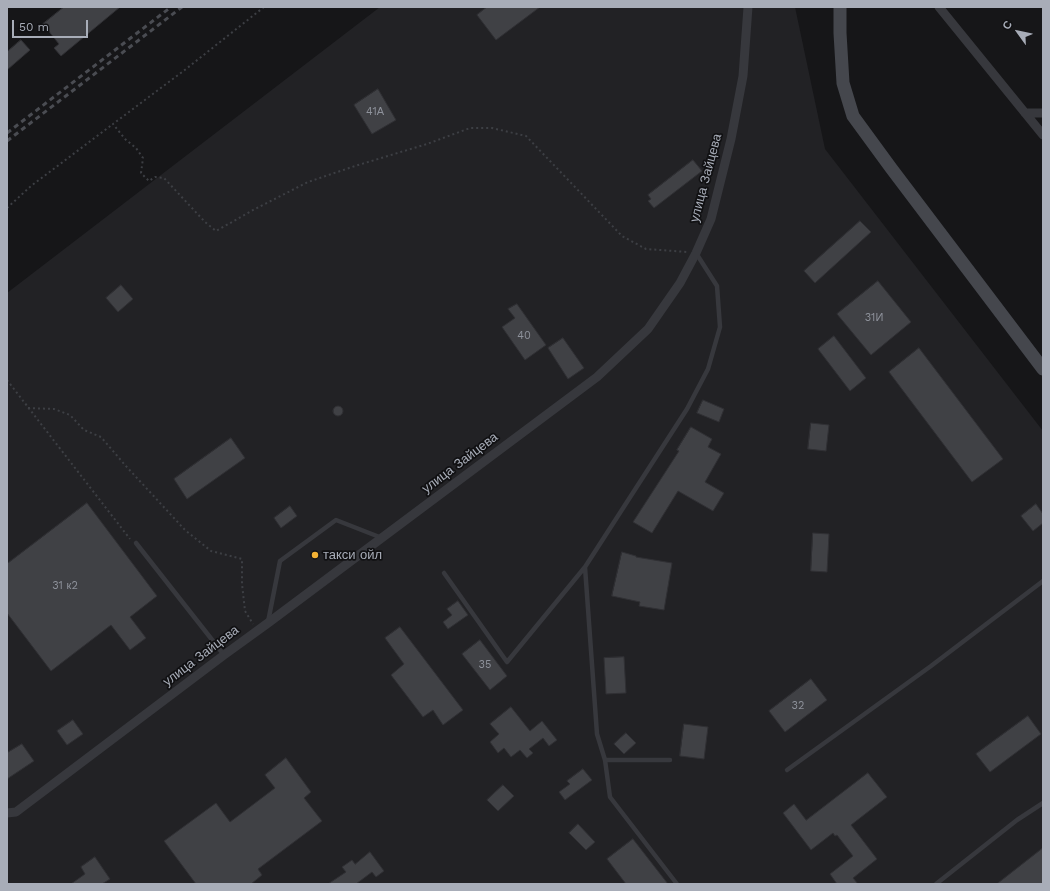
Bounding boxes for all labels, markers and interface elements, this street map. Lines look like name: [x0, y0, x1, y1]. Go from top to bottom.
scale bar: [14, 12, 90, 38]
north arrow: [998, 12, 1038, 52]
text: С: [1000, 18, 1015, 32]
text: 50 m: [19, 20, 49, 34]
house number: 41А: [366, 105, 384, 119]
street label: улица Зайцева: [687, 132, 725, 224]
house number: 31И: [865, 311, 883, 325]
house number: 40: [517, 329, 531, 343]
street label: улица Зайцева: [419, 429, 501, 497]
place label: такси ойл: [323, 547, 382, 563]
marker: такси ойл: [310, 550, 320, 560]
house number: 31 к2: [52, 579, 78, 593]
street label: улица Зайцева: [160, 622, 242, 690]
house number: 35: [479, 658, 491, 672]
house number: 32: [792, 699, 804, 713]

